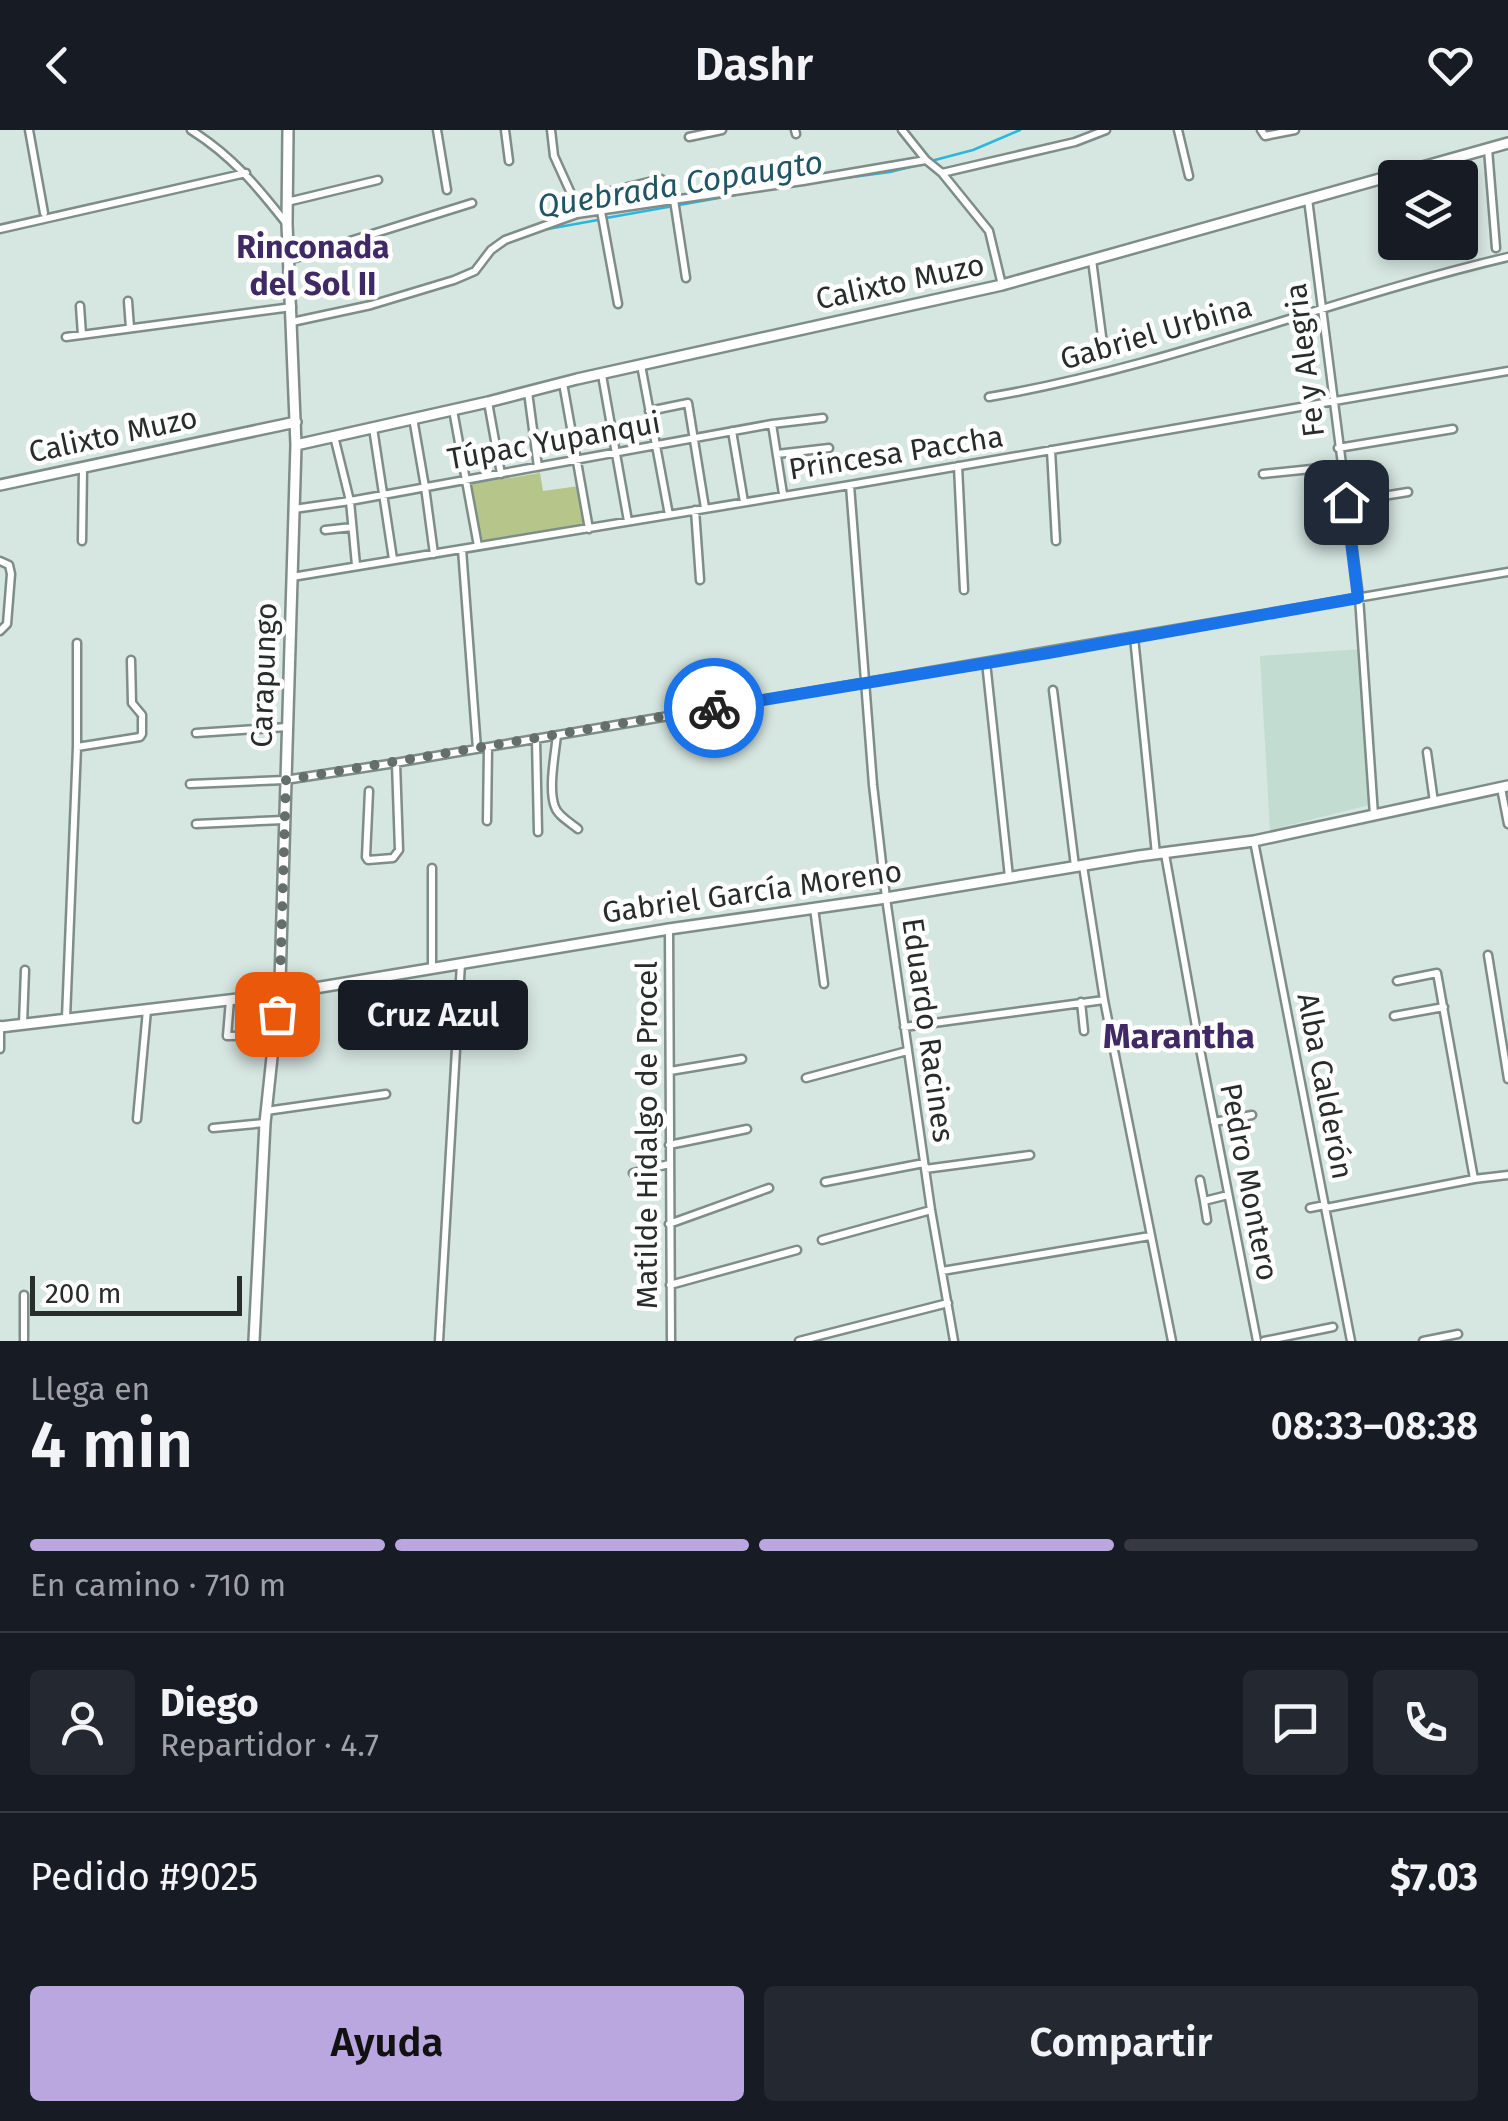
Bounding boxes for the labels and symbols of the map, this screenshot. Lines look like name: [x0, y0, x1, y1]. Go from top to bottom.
water label: Quebrada Copaugto: [534, 143, 826, 225]
district label: Rinconada del Sol II: [236, 228, 390, 303]
street label: Calixto Muzo: [812, 247, 988, 317]
street label: Fe y Alegria: [1278, 281, 1332, 439]
street label: Gabriel Urbina: [1056, 288, 1256, 378]
street label: Calixto Muzo: [25, 400, 201, 470]
street label: Túpac Yupanqui: [445, 405, 663, 477]
street label: Princesa Paccha: [786, 418, 1006, 488]
pin: [1304, 460, 1389, 545]
street label: Carapungo: [243, 602, 285, 748]
courier: [664, 658, 764, 758]
street label: Gabriel García Moreno: [600, 853, 904, 931]
street label: Eduardo Racines: [894, 916, 962, 1144]
street label: Matilde Hidalgo de Procel: [629, 961, 665, 1309]
pin: [235, 972, 320, 1057]
callout: Cruz Azul: [337, 979, 527, 1049]
street label: Alba Calderón: [1289, 990, 1361, 1182]
district label: Marantha: [1103, 1015, 1255, 1057]
street label: Pedro Montero: [1212, 1080, 1286, 1284]
scale bar: [30, 1271, 242, 1316]

